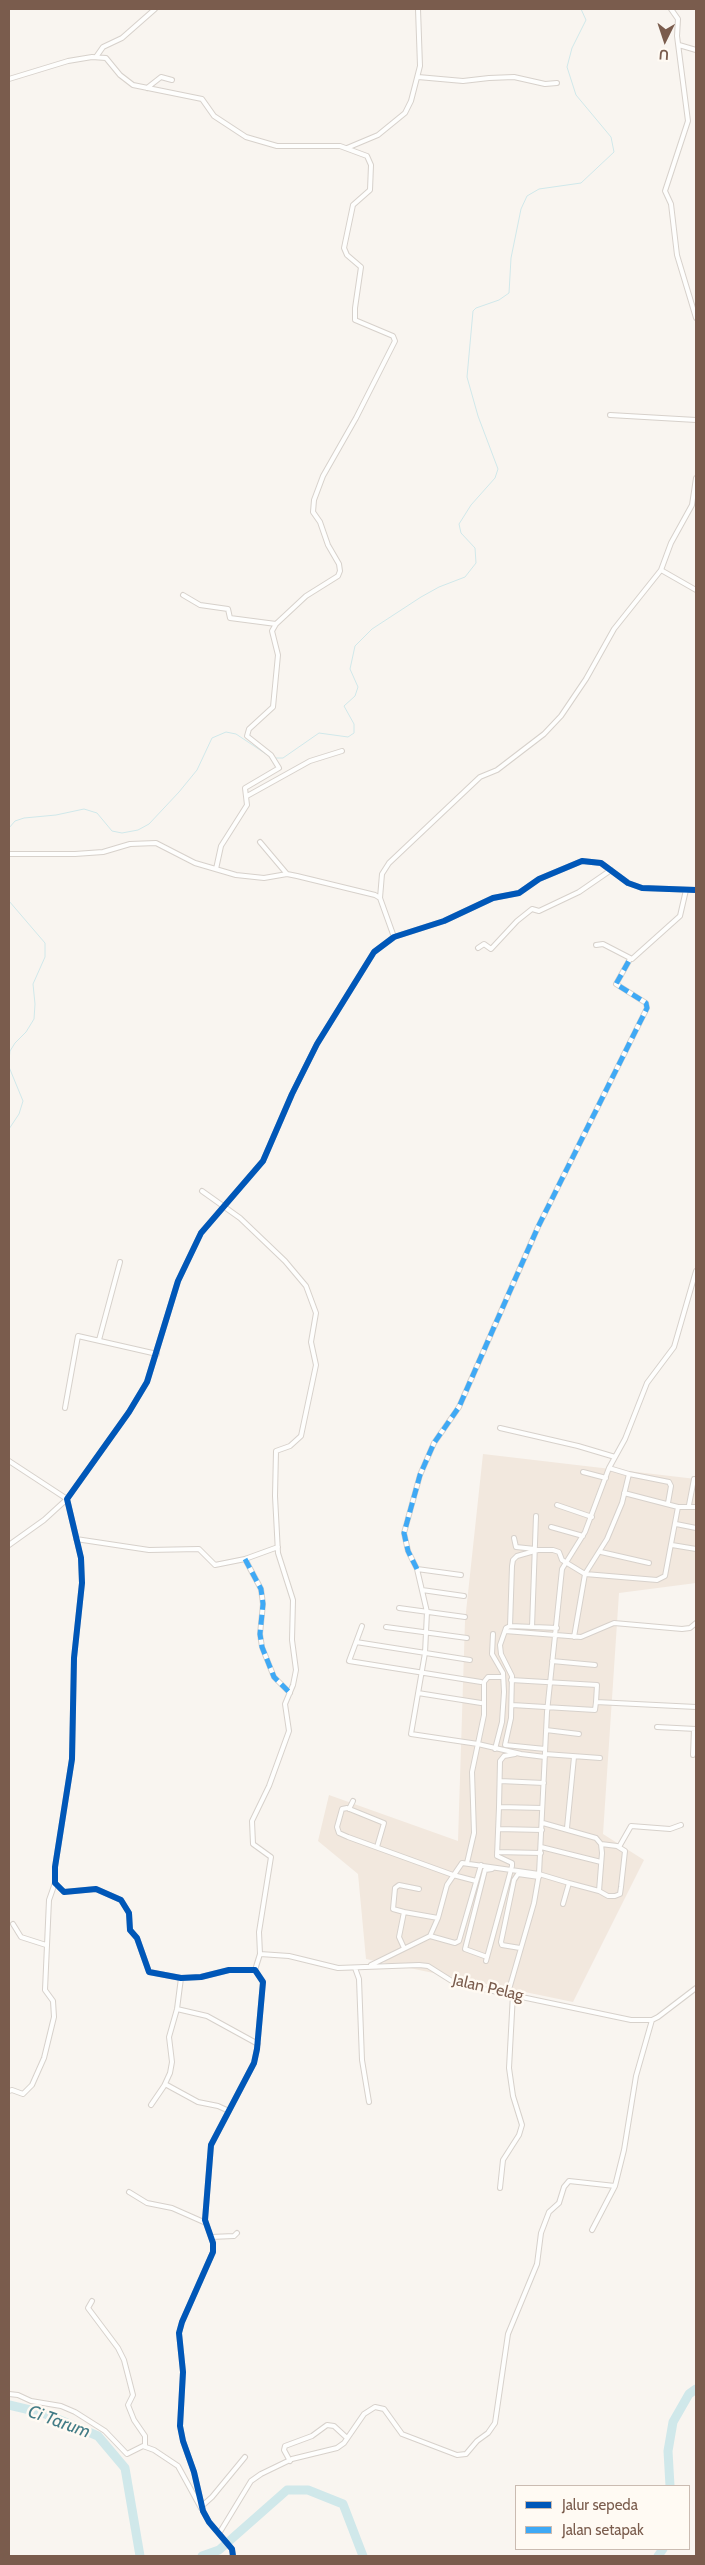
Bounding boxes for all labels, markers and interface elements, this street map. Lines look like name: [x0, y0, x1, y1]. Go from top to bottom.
north arrow: [640, 15, 690, 65]
text: U: [658, 46, 670, 64]
street label: Jalan Pelag: [451, 1971, 525, 2005]
water label: Ci Tarum: [25, 2401, 93, 2443]
legend: [515, 2485, 690, 2550]
text: Jalur sepeda: [562, 2496, 638, 2514]
text: Jalan setapak: [562, 2521, 644, 2539]

